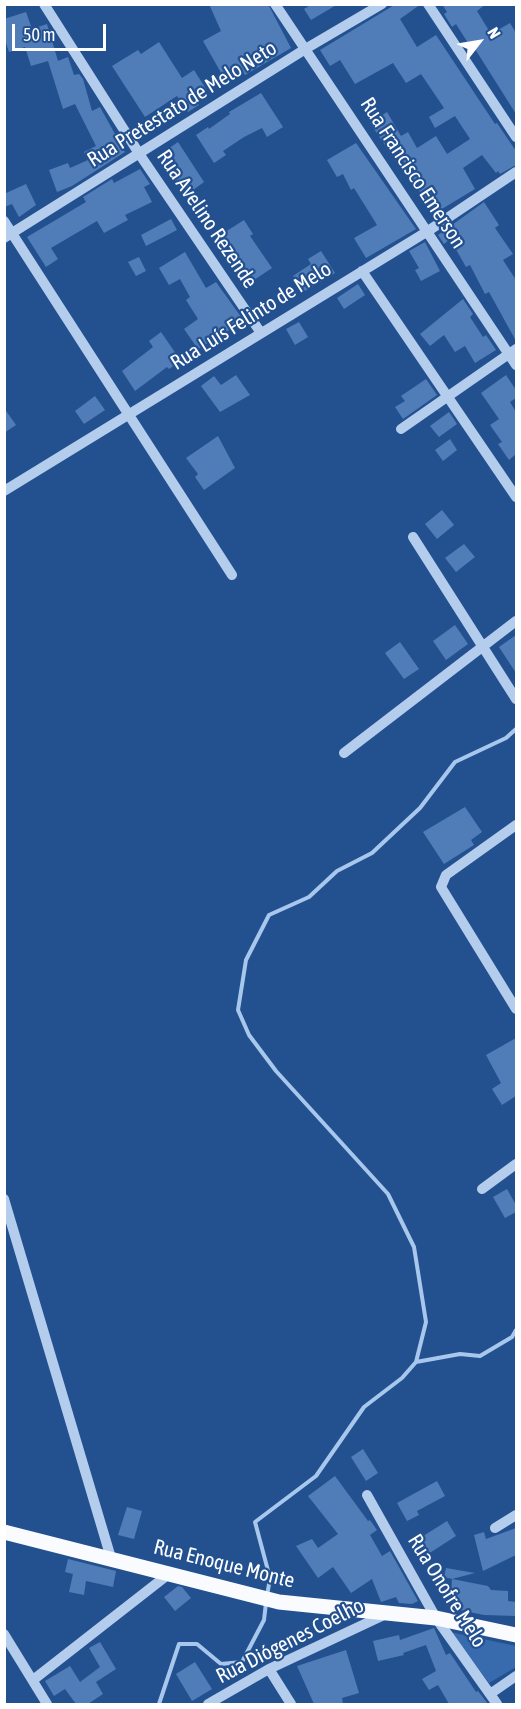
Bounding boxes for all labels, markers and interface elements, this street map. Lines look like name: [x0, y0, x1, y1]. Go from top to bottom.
scale bar: [15, 12, 110, 50]
north arrow: [449, 12, 509, 72]
text: 50 m: [23, 24, 55, 45]
text: N: [484, 24, 505, 41]
street label: Rua Pretestato de Melo Neto: [83, 36, 281, 172]
street label: Rua Francisco Emerson: [355, 93, 471, 253]
street label: Rua Avelino Rezende: [151, 145, 263, 293]
street label: Rua Luís Felinto de Melo: [166, 256, 336, 376]
street label: Rua Onofre Melo: [402, 1530, 492, 1652]
street label: Rua Enoque Monte: [151, 1534, 297, 1594]
street label: Rua Diógenes Coelho: [212, 1593, 368, 1689]

